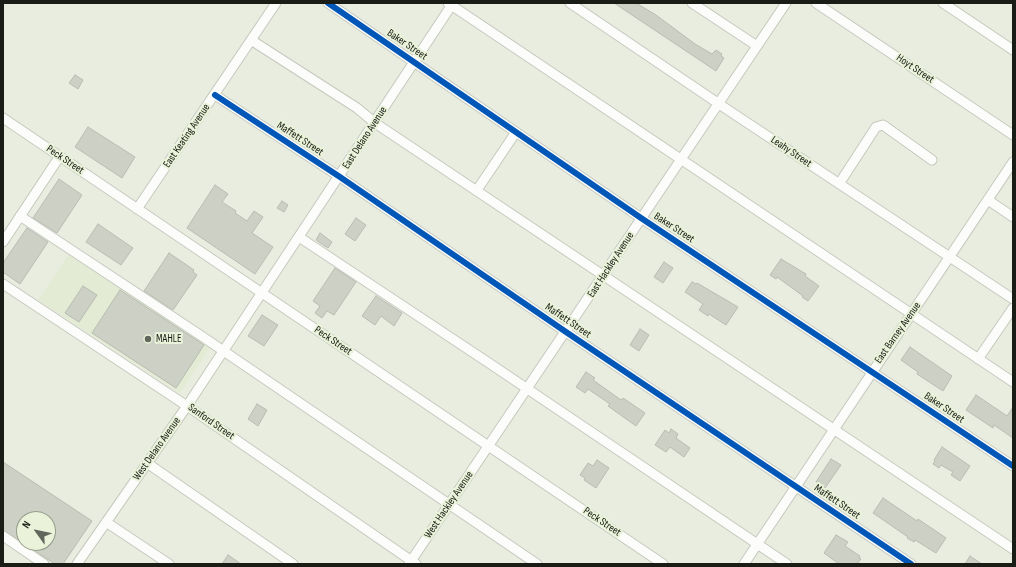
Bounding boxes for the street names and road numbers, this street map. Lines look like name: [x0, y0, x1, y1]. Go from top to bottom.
street label: Baker Street: [384, 27, 430, 63]
street label: Hoyt Street: [894, 52, 936, 86]
street label: East Keating Avenue: [161, 102, 213, 170]
street label: East Delano Avenue: [340, 104, 390, 172]
street label: Maffett Street: [274, 119, 326, 159]
street label: Leahy Street: [768, 134, 814, 170]
street label: Peck Street: [44, 143, 86, 177]
street label: Baker Street: [651, 210, 697, 246]
street label: East Hackley Avenue: [585, 230, 637, 300]
street label: East Barney Avenue: [872, 300, 924, 366]
street label: Maffett Street: [542, 301, 594, 341]
street label: Peck Street: [312, 324, 354, 358]
street label: Baker Street: [921, 390, 967, 426]
street label: Sanford Street: [185, 401, 237, 443]
street label: West Delano Avenue: [130, 415, 184, 483]
street label: West Hackley Avenue: [422, 469, 476, 541]
street label: Maffett Street: [811, 482, 863, 522]
street label: Peck Street: [581, 505, 623, 539]

